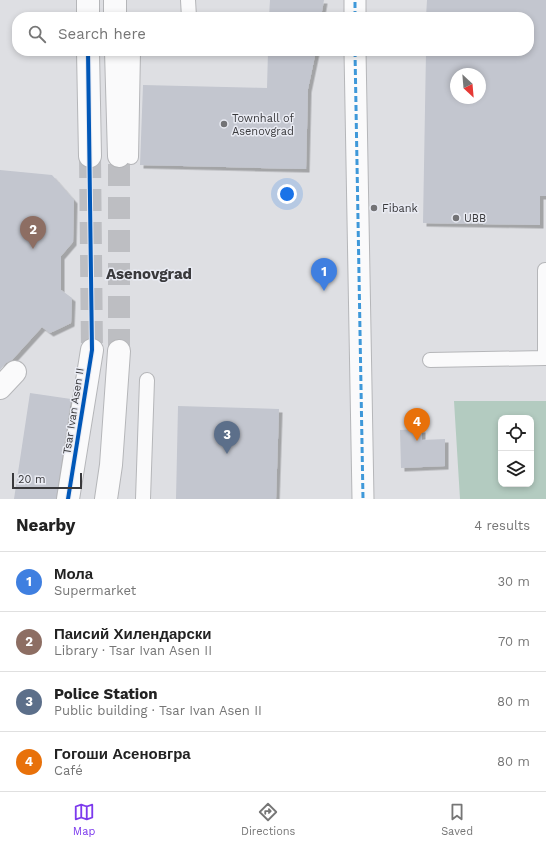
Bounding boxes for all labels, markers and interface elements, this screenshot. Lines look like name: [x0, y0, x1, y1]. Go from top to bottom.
search box: [12, 12, 534, 56]
icon: search: [26, 23, 48, 45]
text: Search here: [58, 25, 146, 43]
north arrow: [450, 68, 486, 104]
place label: Townhall of Asenovgrad: [232, 112, 294, 138]
marker: Townhall of Asenovgrad: [219, 119, 229, 129]
your location: [277, 184, 297, 204]
place label: Fibank: [382, 202, 418, 215]
marker: Fibank: [369, 203, 379, 213]
place label: UBB: [464, 212, 486, 225]
marker: UBB: [451, 213, 461, 223]
pin: 2: [20, 216, 46, 249]
pin: 1: [311, 258, 337, 291]
district label: Asenovgrad: [106, 265, 192, 283]
street label: Tsar Ivan Asen II: [60, 367, 87, 455]
pin: 4: [404, 408, 430, 441]
map controls: [498, 415, 534, 487]
button: locate: [498, 415, 534, 451]
pin: 3: [214, 421, 240, 454]
button: layers: [498, 451, 534, 487]
scale bar: [12, 471, 82, 490]
text: 20 m: [18, 473, 46, 486]
text: Nearby: [16, 515, 75, 535]
text: 4 results: [474, 518, 530, 533]
text: Мола: [54, 565, 93, 583]
text: 1: [26, 574, 32, 589]
text: 30 m: [498, 574, 530, 589]
text: Supermarket: [54, 583, 136, 598]
text: Паисий Хилендарски: [54, 625, 211, 643]
text: 2: [25, 634, 33, 649]
text: 70 m: [498, 634, 530, 649]
text: Library · Tsar Ivan Asen II: [54, 643, 212, 658]
text: Police Station: [54, 685, 157, 703]
text: 3: [25, 694, 33, 709]
text: 80 m: [497, 694, 530, 709]
text: Public building · Tsar Ivan Asen II: [54, 703, 262, 718]
text: Гогоши Асеновгра: [54, 745, 191, 763]
text: 4: [25, 754, 33, 769]
text: 80 m: [497, 754, 530, 769]
text: Café: [54, 763, 83, 778]
tab: Map: [73, 801, 95, 838]
tab: Directions: [241, 801, 295, 838]
tab: Saved: [441, 801, 473, 838]

